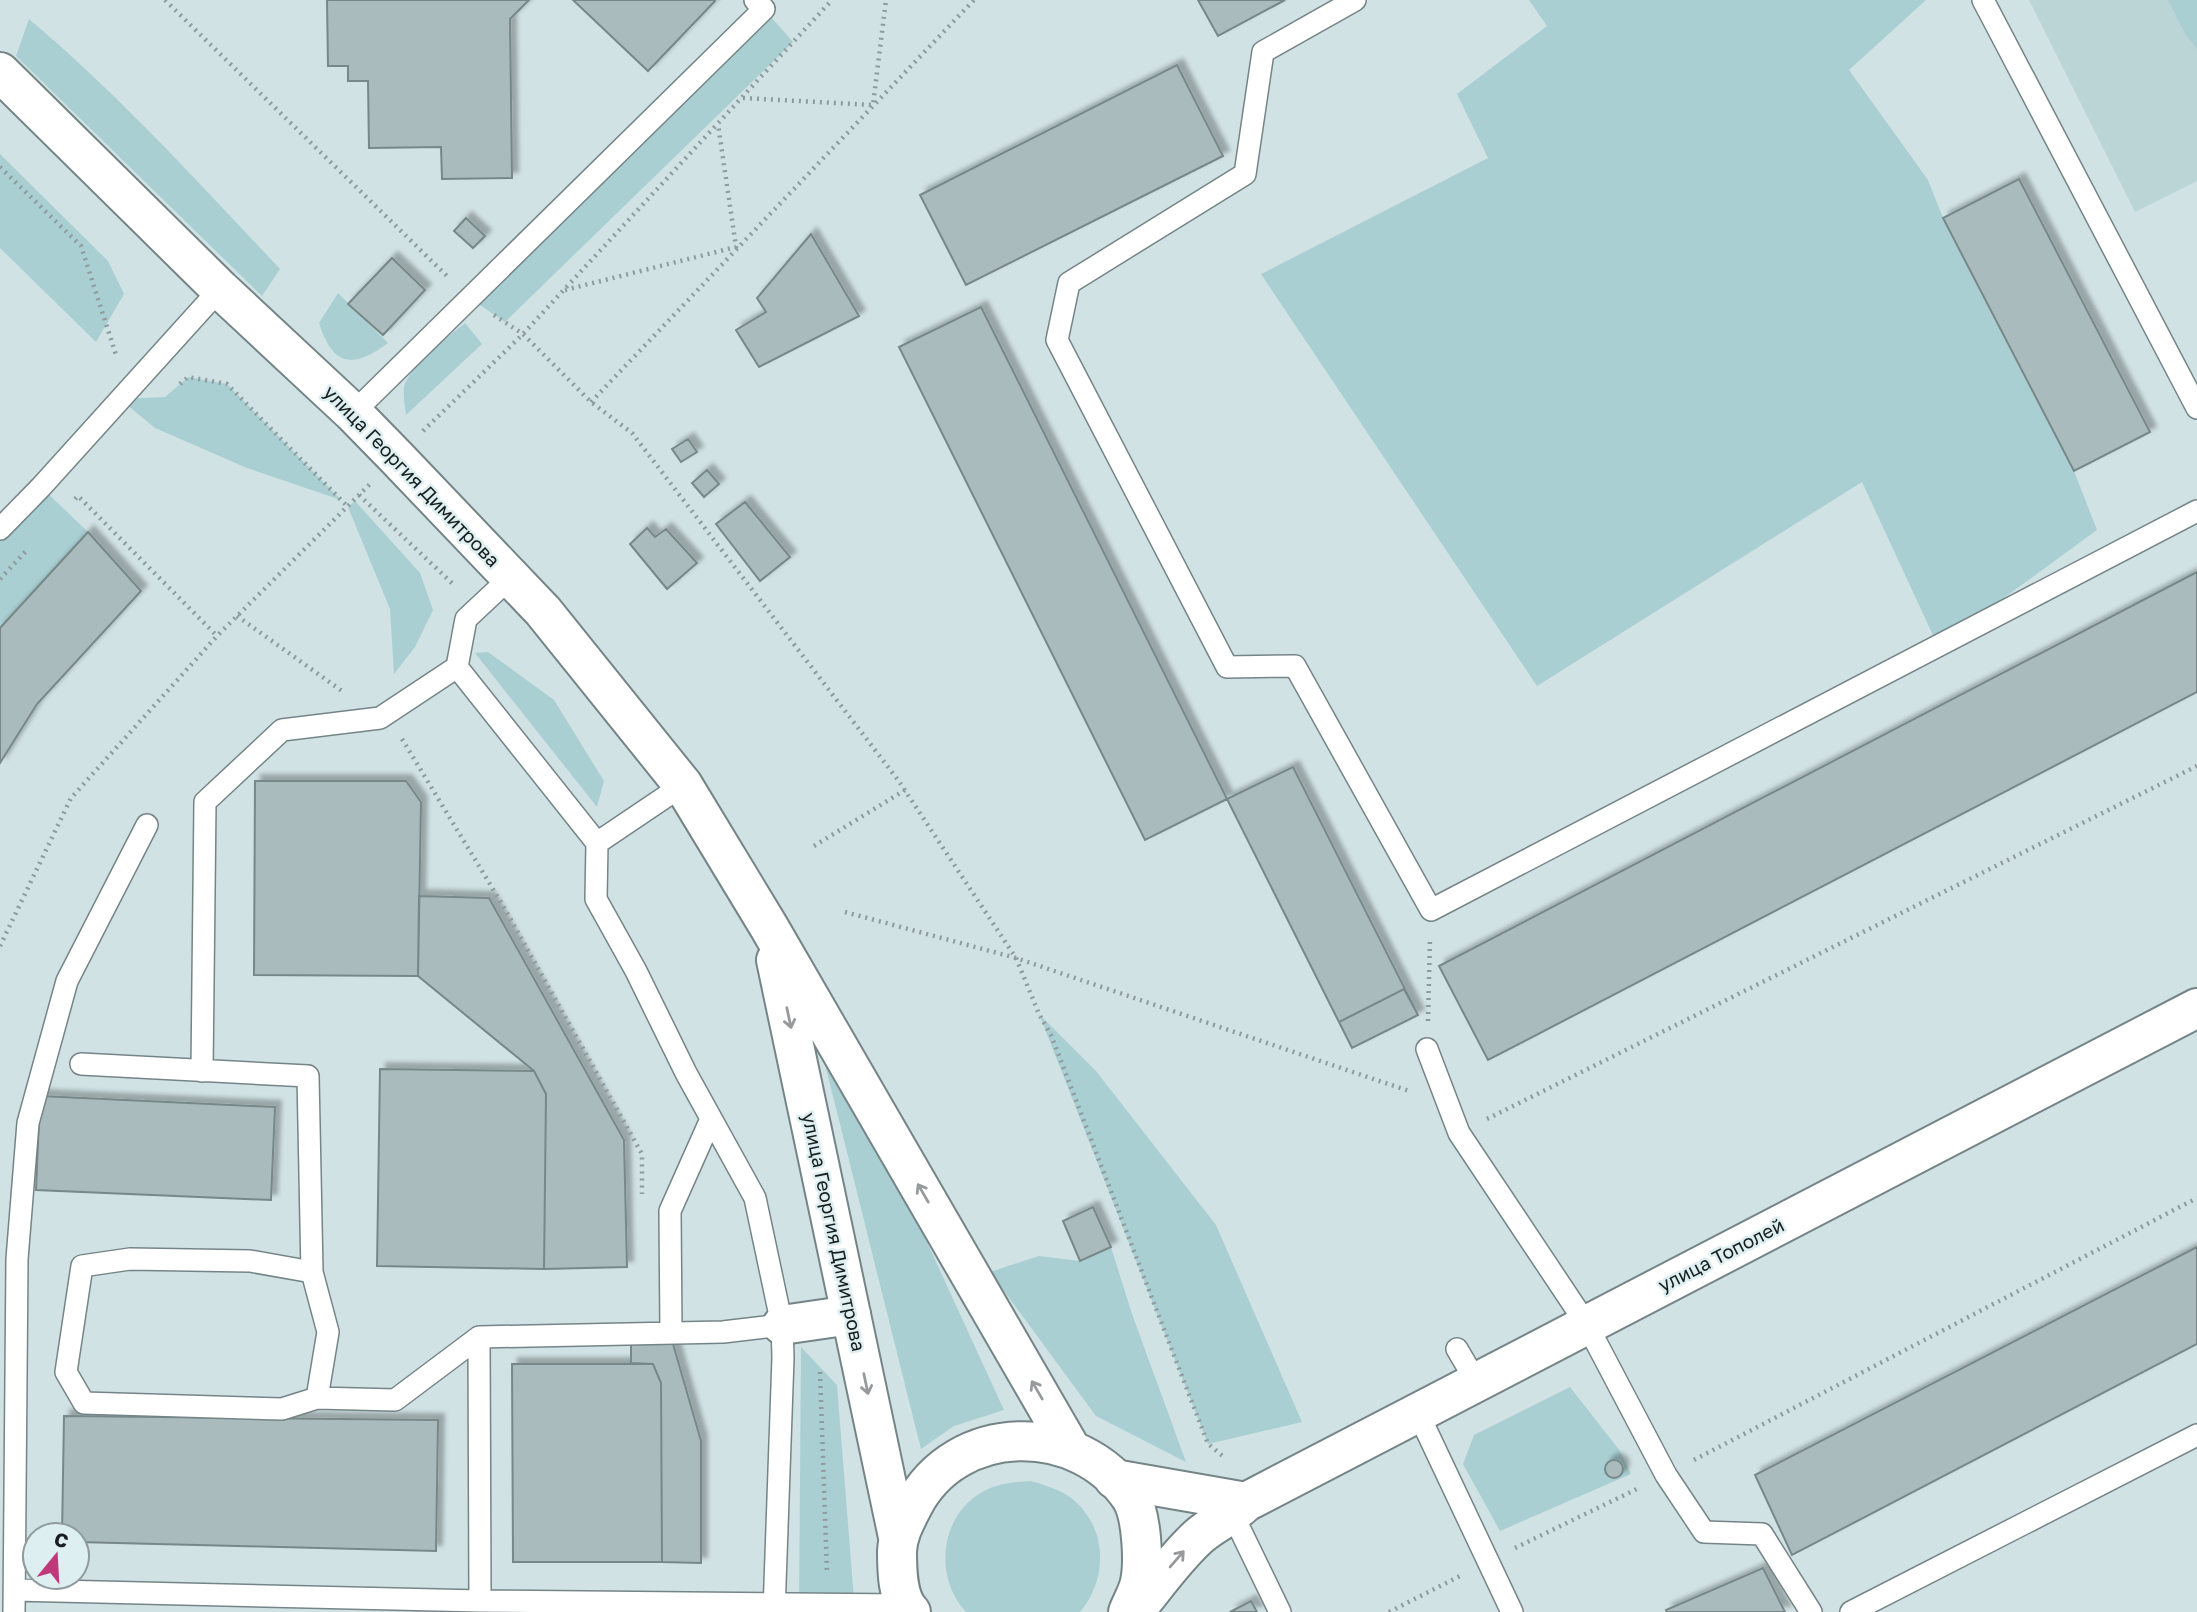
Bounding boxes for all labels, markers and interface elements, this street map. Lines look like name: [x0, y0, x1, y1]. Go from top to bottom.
street label: улица Георгия Димитрова: [319, 380, 505, 571]
one-way arrow: [782, 1006, 796, 1029]
street label: улица Георгия Димитрова: [798, 1110, 871, 1353]
one-way arrow: [916, 1183, 929, 1204]
street label: улица Тополей: [1654, 1213, 1788, 1296]
one-way arrow: [859, 1372, 873, 1395]
one-way arrow: [1030, 1380, 1043, 1401]
north arrow: [21, 1521, 91, 1591]
text: С: [51, 1526, 71, 1552]
one-way arrow: [1169, 1550, 1185, 1568]

